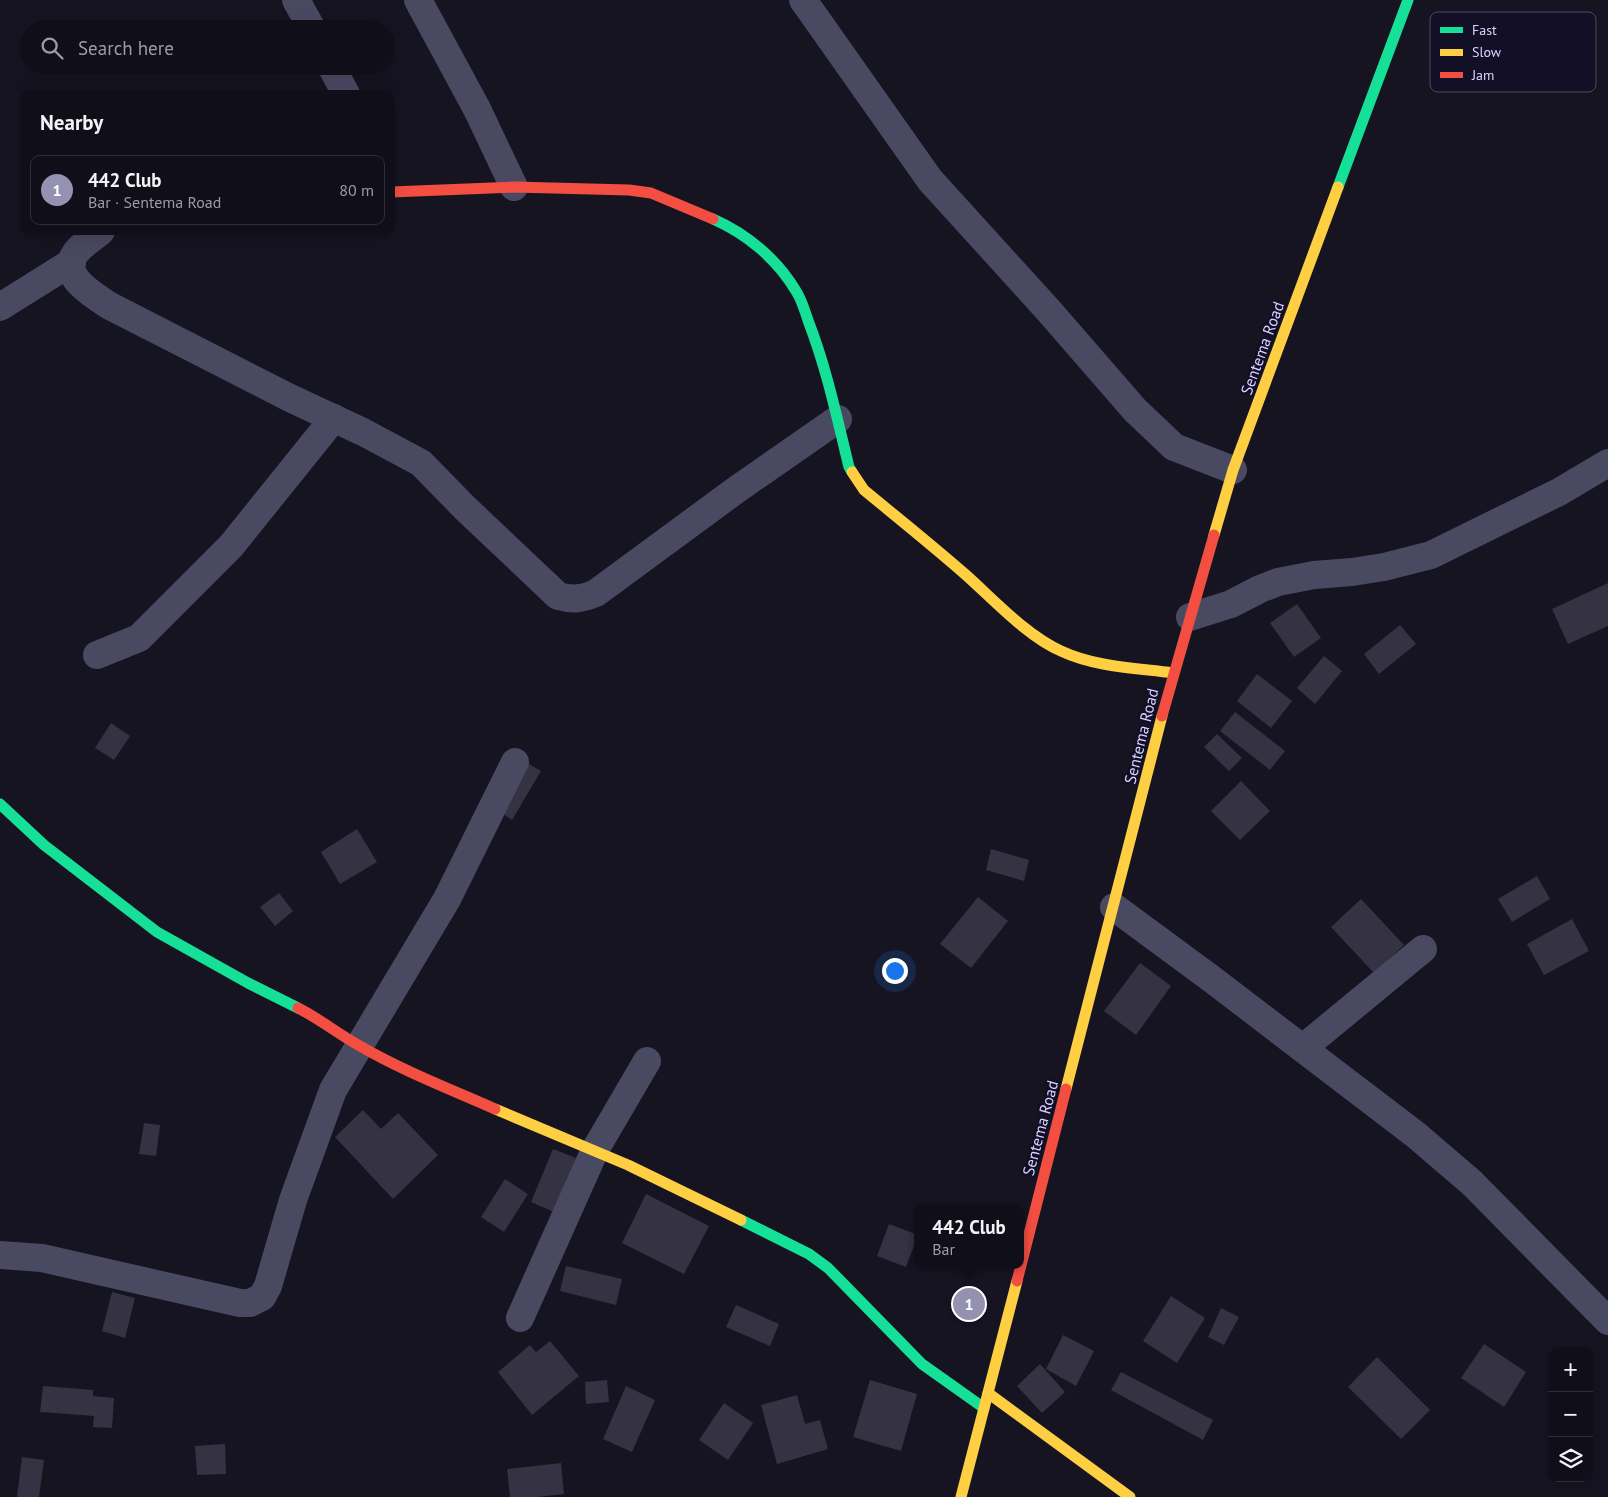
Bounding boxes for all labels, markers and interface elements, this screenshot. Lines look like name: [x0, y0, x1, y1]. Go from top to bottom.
legend: [1430, 12, 1596, 92]
search box: [20, 20, 395, 75]
text: Fast: [1472, 21, 1497, 39]
icon: search: [38, 34, 66, 62]
text: Search here: [78, 36, 174, 60]
text: Slow: [1472, 43, 1502, 61]
text: Jam: [1471, 66, 1494, 84]
text: Nearby: [40, 109, 103, 136]
text: 442 Club: [88, 168, 162, 192]
text: 1: [52, 180, 62, 200]
text: 80 m: [339, 180, 374, 200]
text: Bar · Sentema Road: [88, 192, 221, 212]
street label: Sentema Road: [1236, 299, 1288, 397]
street label: Sentema Road: [1119, 686, 1163, 786]
your location: [882, 958, 908, 984]
street label: Sentema Road: [1018, 1078, 1062, 1178]
popup: [914, 1204, 1024, 1269]
text: 442 Club: [932, 1215, 1006, 1239]
text: Bar: [932, 1239, 955, 1259]
pin: 1: [953, 1285, 985, 1323]
map controls: [1548, 1347, 1593, 1482]
button: +: [1548, 1347, 1593, 1392]
button: −: [1548, 1392, 1593, 1437]
button: layers: [1548, 1437, 1593, 1482]

